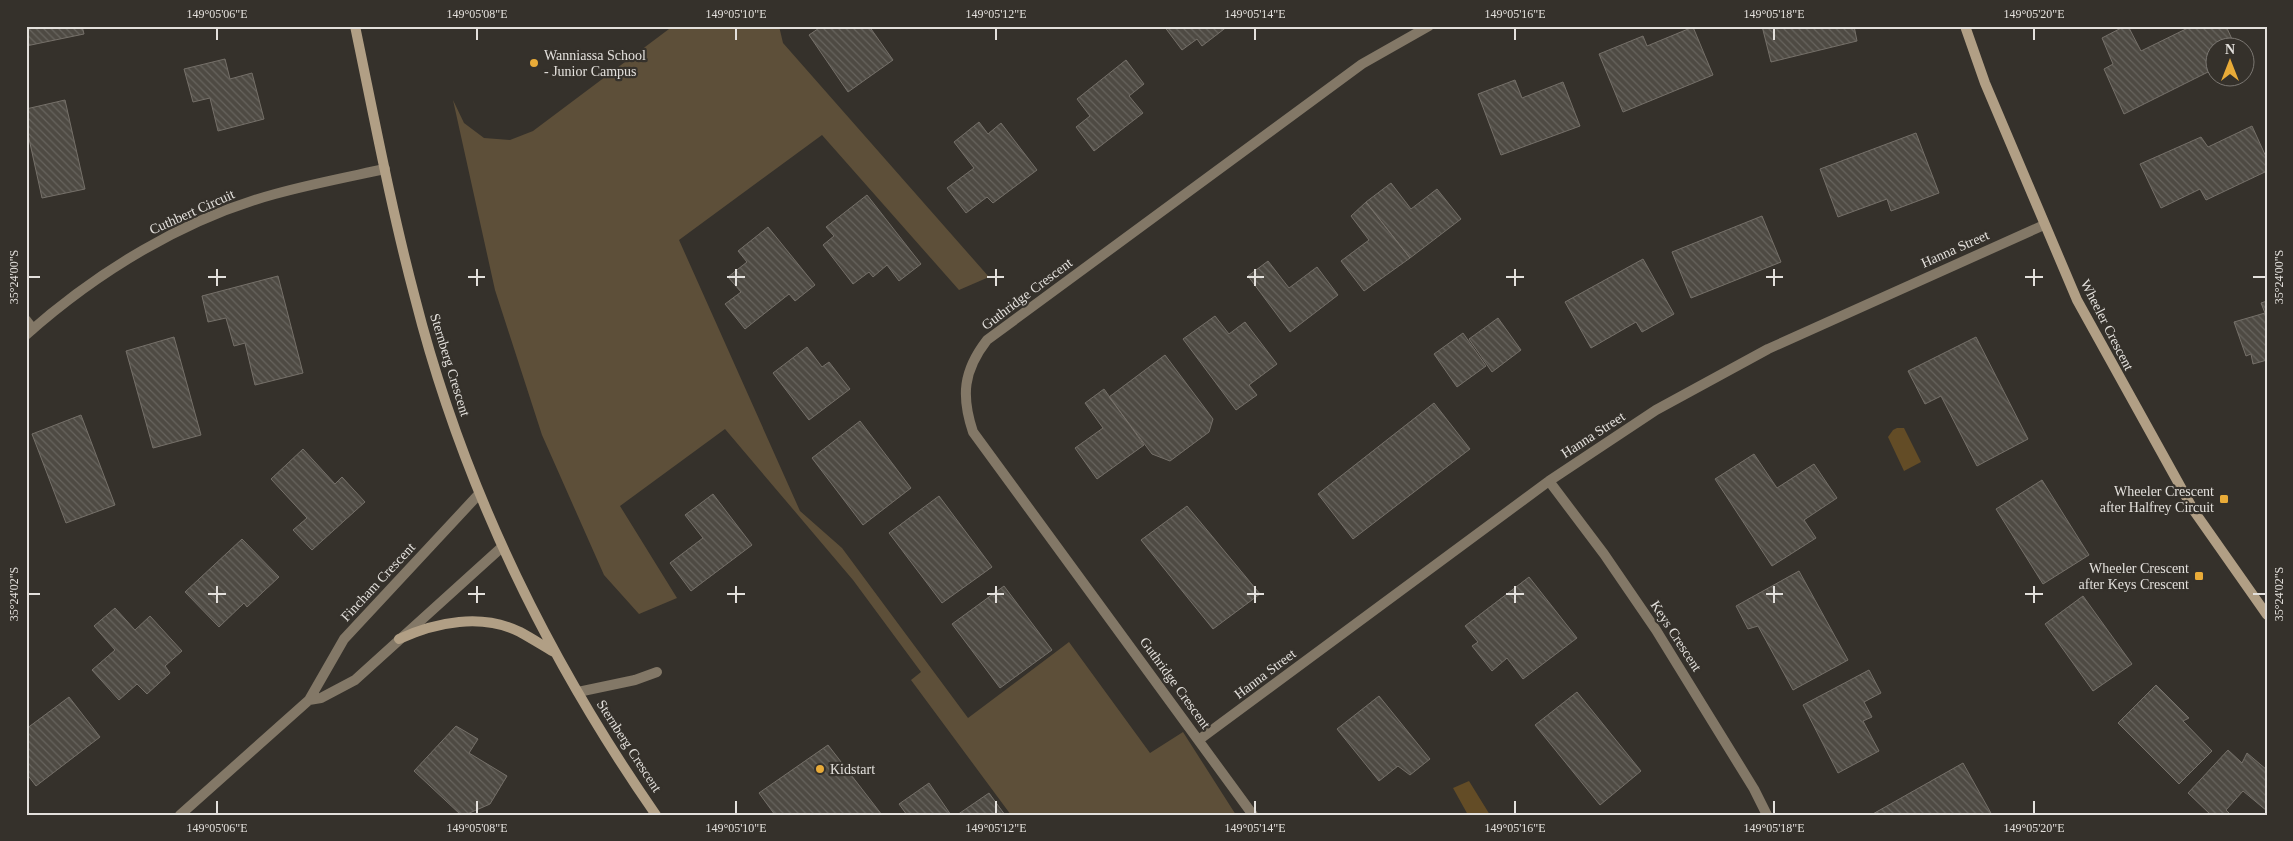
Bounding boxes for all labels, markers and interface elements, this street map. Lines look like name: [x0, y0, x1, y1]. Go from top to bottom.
text: 149°05'06"E: [186, 7, 248, 21]
text: 149°05'08"E: [446, 7, 508, 21]
text: 149°05'10"E: [705, 7, 767, 21]
text: 149°05'12"E: [965, 7, 1027, 21]
text: 149°05'14"E: [1224, 7, 1286, 21]
text: 149°05'16"E: [1484, 7, 1546, 21]
text: 149°05'18"E: [1743, 7, 1805, 21]
text: 149°05'20"E: [2003, 7, 2065, 21]
north arrow: [2206, 38, 2256, 88]
text: N: [2225, 42, 2235, 57]
place label: Wanniassa School - Junior Campus: [544, 48, 646, 79]
marker: Wanniassa School - Junior Campus: [528, 57, 540, 69]
street label: Cuthbert Circuit: [147, 187, 237, 237]
street label: Hanna Street: [1919, 227, 1991, 271]
text: 35°24'00"S: [7, 250, 21, 304]
text: 35°24'00"S: [2272, 250, 2286, 304]
street label: Guthridge Crescent: [979, 255, 1075, 333]
street label: Wheeler Crescent: [2078, 277, 2136, 373]
street label: Sternberg Crescent: [427, 312, 473, 418]
street label: Hanna Street: [1558, 409, 1628, 461]
place label: Wheeler Crescent after Halfrey Circuit: [2100, 484, 2214, 515]
marker: Wheeler Crescent after Halfrey Circuit: [2218, 493, 2230, 505]
street label: Fincham Crescent: [338, 540, 418, 624]
place label: Wheeler Crescent after Keys Crescent: [2079, 561, 2189, 592]
text: 35°24'02"S: [7, 567, 21, 621]
text: 35°24'02"S: [2272, 567, 2286, 621]
marker: Wheeler Crescent after Keys Crescent: [2193, 570, 2205, 582]
street label: Keys Crescent: [1648, 598, 1704, 674]
street label: Guthridge Crescent: [1137, 634, 1213, 732]
street label: Hanna Street: [1231, 646, 1299, 702]
street label: Sternberg Crescent: [594, 697, 664, 795]
place label: Kidstart: [830, 762, 875, 777]
marker: Kidstart: [814, 763, 826, 775]
text: 149°05'06"E: [186, 821, 248, 835]
text: 149°05'08"E: [446, 821, 508, 835]
text: 149°05'10"E: [705, 821, 767, 835]
text: 149°05'12"E: [965, 821, 1027, 835]
text: 149°05'14"E: [1224, 821, 1286, 835]
text: 149°05'16"E: [1484, 821, 1546, 835]
text: 149°05'18"E: [1743, 821, 1805, 835]
text: 149°05'20"E: [2003, 821, 2065, 835]

